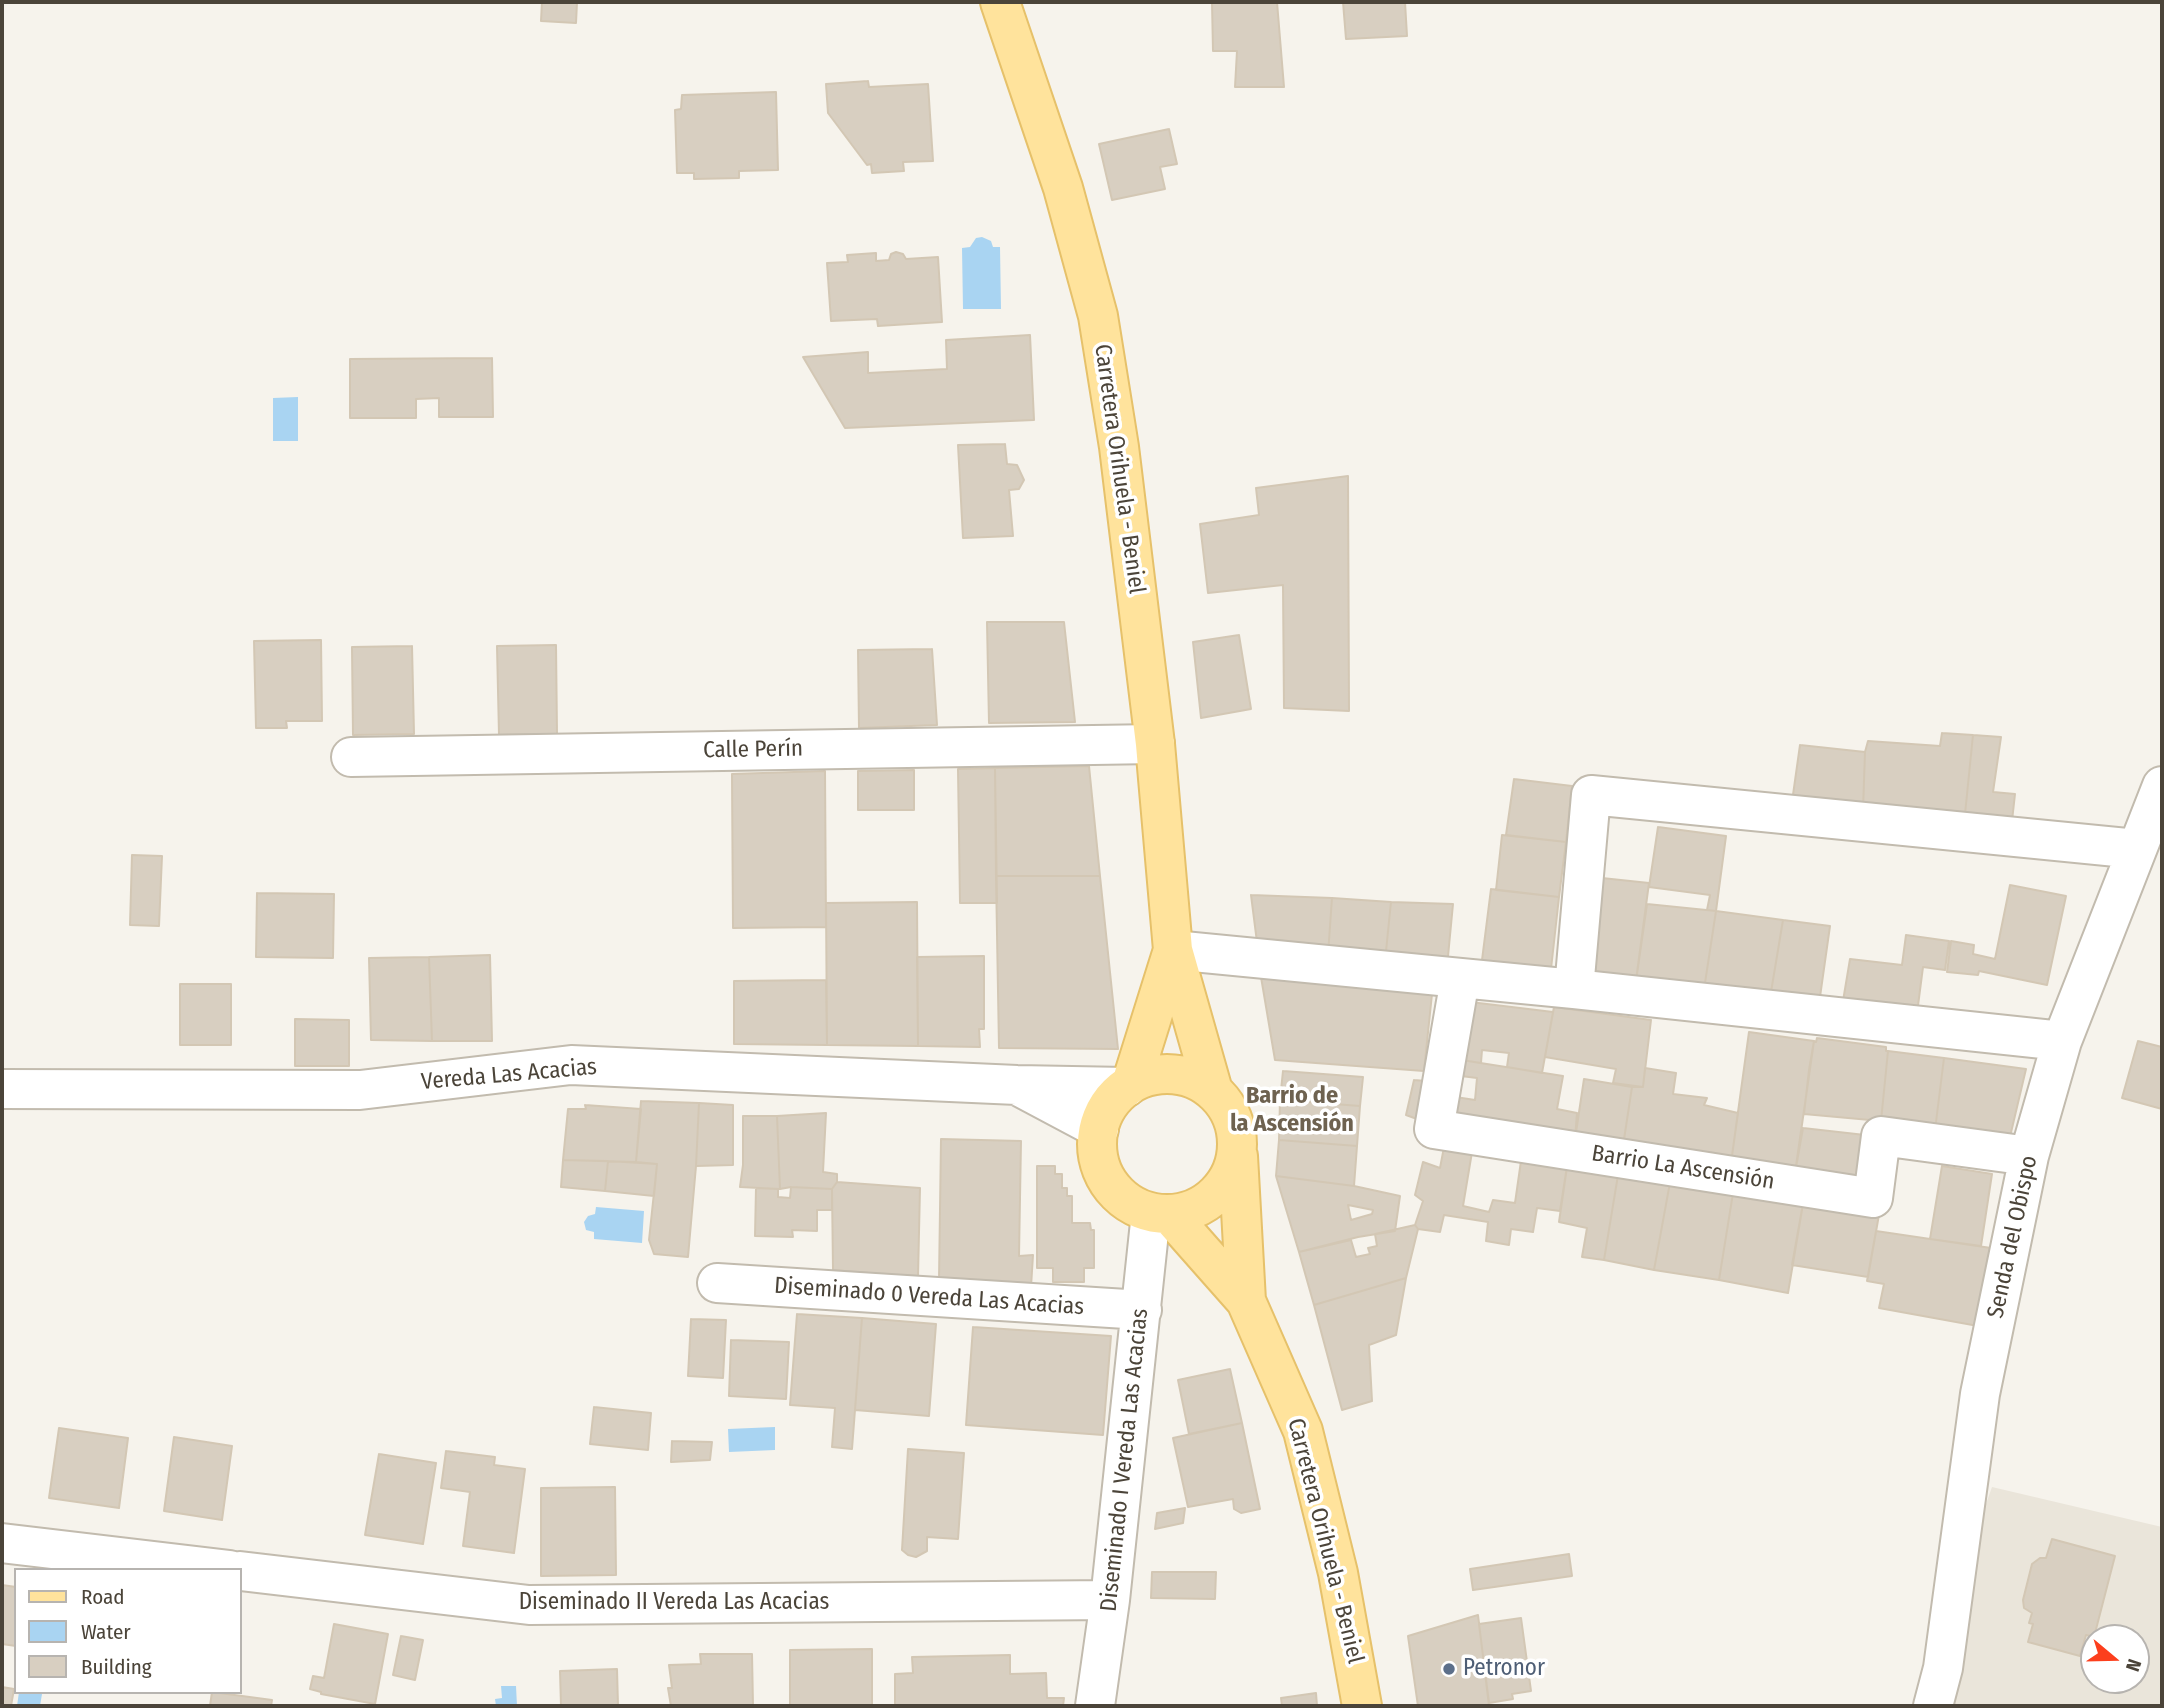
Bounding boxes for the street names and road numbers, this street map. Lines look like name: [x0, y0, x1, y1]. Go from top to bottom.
street label: Carretera Orihuela - Beniel: [1088, 342, 1150, 596]
street label: Calle Perín: [703, 735, 803, 765]
street label: Vereda Las Acacias: [420, 1054, 598, 1096]
street label: Barrio La Ascensión: [1590, 1140, 1776, 1196]
street label: Senda del Obispo: [1982, 1153, 2044, 1321]
street label: Diseminado 0 Vereda Las Acacias: [773, 1272, 1085, 1322]
street label: Diseminado I Vereda Las Acacias: [1095, 1307, 1155, 1613]
street label: Carretera Orihuela - Beniel: [1281, 1416, 1369, 1666]
street label: Diseminado II Vereda Las Acacias: [519, 1589, 829, 1617]

